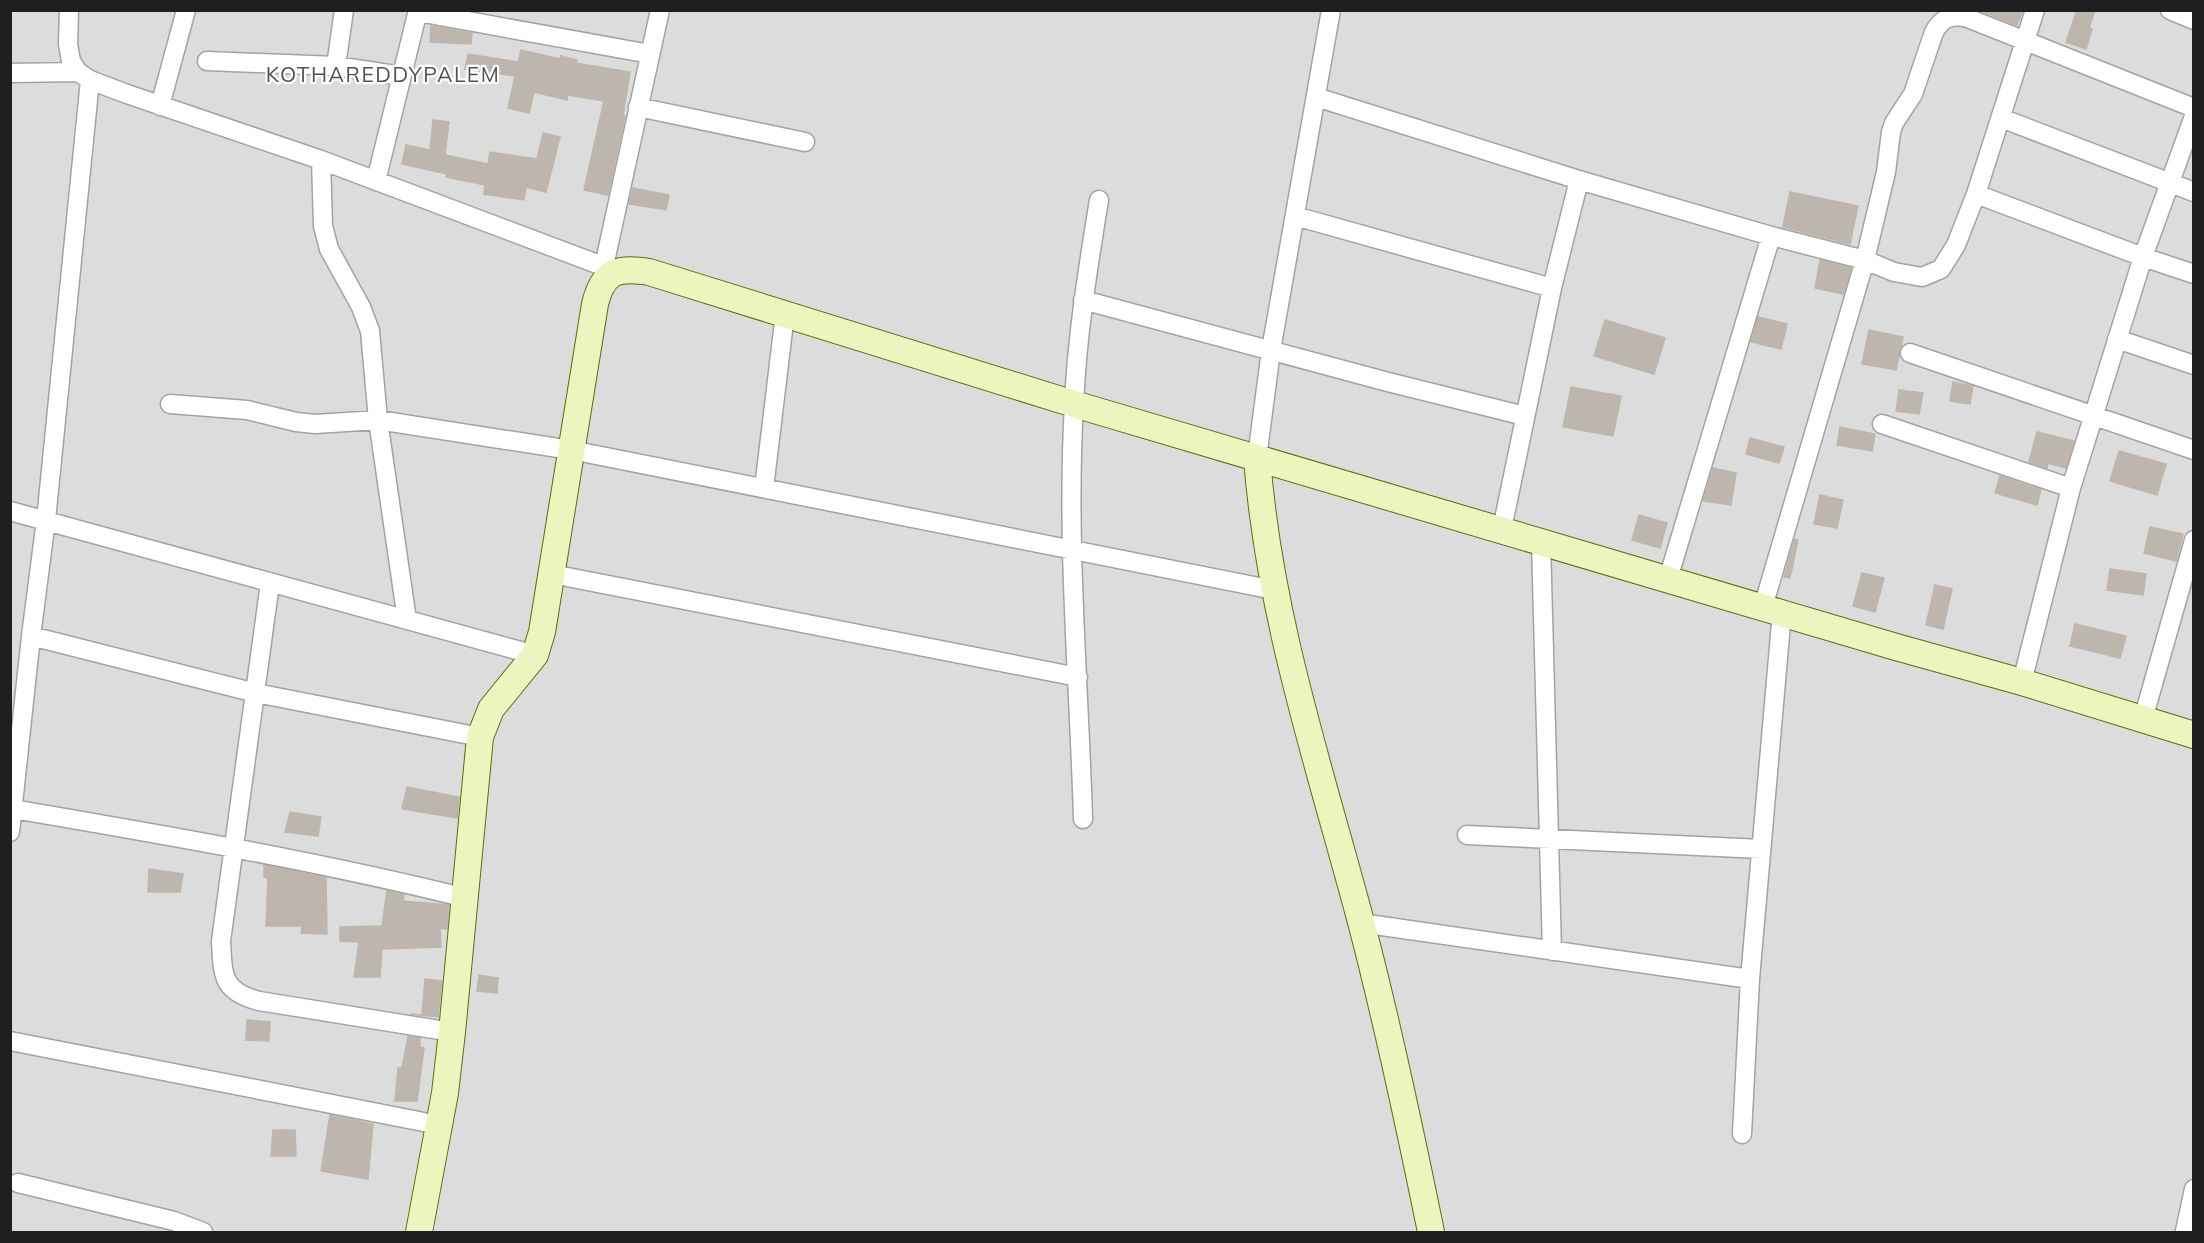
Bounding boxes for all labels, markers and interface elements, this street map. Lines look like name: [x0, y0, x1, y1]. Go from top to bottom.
district label: KOTHAREDDYPALEM: [266, 61, 500, 87]

